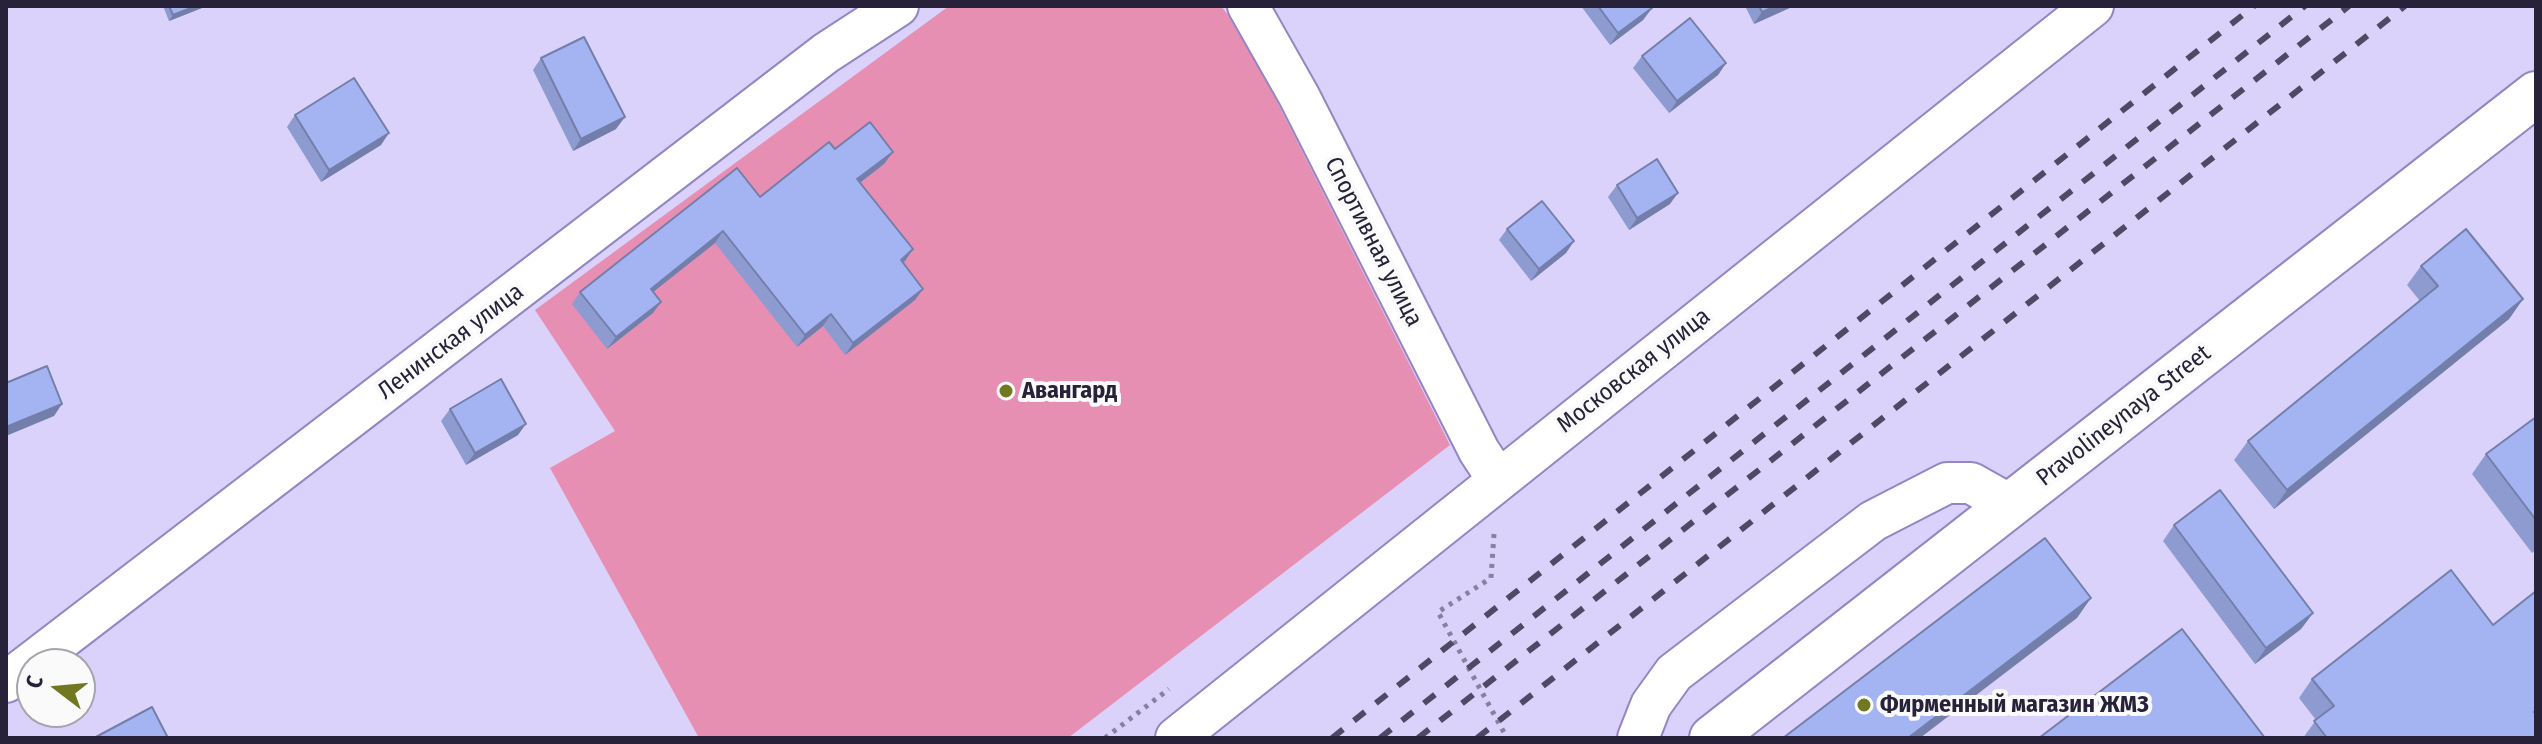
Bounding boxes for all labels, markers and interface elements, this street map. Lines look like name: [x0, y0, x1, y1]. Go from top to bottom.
street label: Спортивная улица: [1318, 152, 1428, 332]
street label: Ленинская улица: [372, 278, 530, 406]
street label: Московская улица: [1552, 302, 1716, 440]
street label: Pravolineynaya Street: [2031, 339, 2217, 493]
place label: Авангард: [1022, 377, 1117, 405]
marker: Авангард: [997, 382, 1015, 400]
north arrow: [16, 648, 96, 728]
text: С: [20, 673, 49, 691]
place label: Фирменный магазин ЖМЗ: [1880, 691, 2149, 719]
marker: Фирменный магазин ЖМЗ: [1855, 696, 1873, 714]

